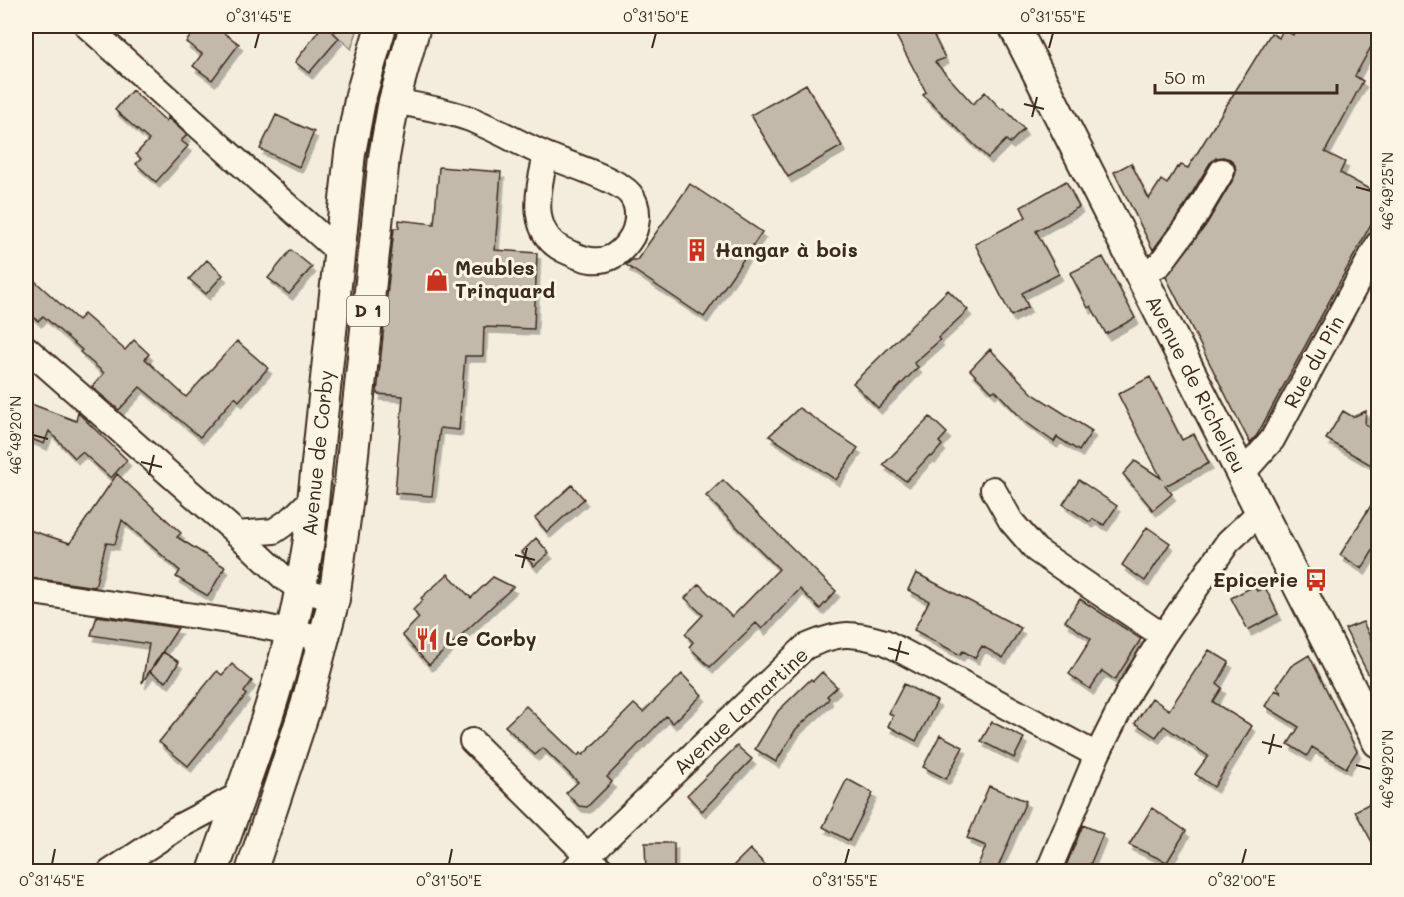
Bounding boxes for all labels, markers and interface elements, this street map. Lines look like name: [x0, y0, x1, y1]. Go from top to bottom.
text: 0°31'45"E: [226, 6, 292, 26]
text: 0°31'50"E: [623, 6, 689, 26]
text: 0°31'55"E: [1020, 6, 1086, 26]
scale bar: [1155, 57, 1336, 95]
text: 50 m: [1164, 65, 1206, 89]
text: 46°49'25"N: [1377, 152, 1397, 230]
place label: Hangar à bois: [715, 236, 858, 262]
building icon: Hangar à bois: [684, 237, 710, 263]
place label: Meubles Trinquard: [455, 254, 556, 303]
shop icon: Meubles Trinquard: [424, 267, 450, 293]
street label: Avenue de Richelieu: [1141, 290, 1253, 477]
road number: D 1: [347, 296, 389, 326]
street label: Rue du Pin: [1277, 311, 1349, 412]
street label: Avenue de Corby: [295, 369, 339, 537]
text: 46°49'20"N: [5, 396, 25, 474]
place label: Epicerie: [1213, 566, 1298, 592]
bus stop icon: Epicerie: [1303, 567, 1329, 593]
place label: Le Corby: [445, 625, 537, 651]
restaurant icon: Le Corby: [414, 626, 440, 652]
street label: Avenue Lamartine: [667, 641, 813, 780]
text: 46°49'20"N: [1377, 730, 1397, 808]
text: 0°31'45"E: [19, 870, 85, 890]
text: 0°31'50"E: [416, 870, 482, 890]
text: 0°31'55"E: [812, 870, 878, 890]
text: 0°32'00"E: [1208, 870, 1276, 890]

